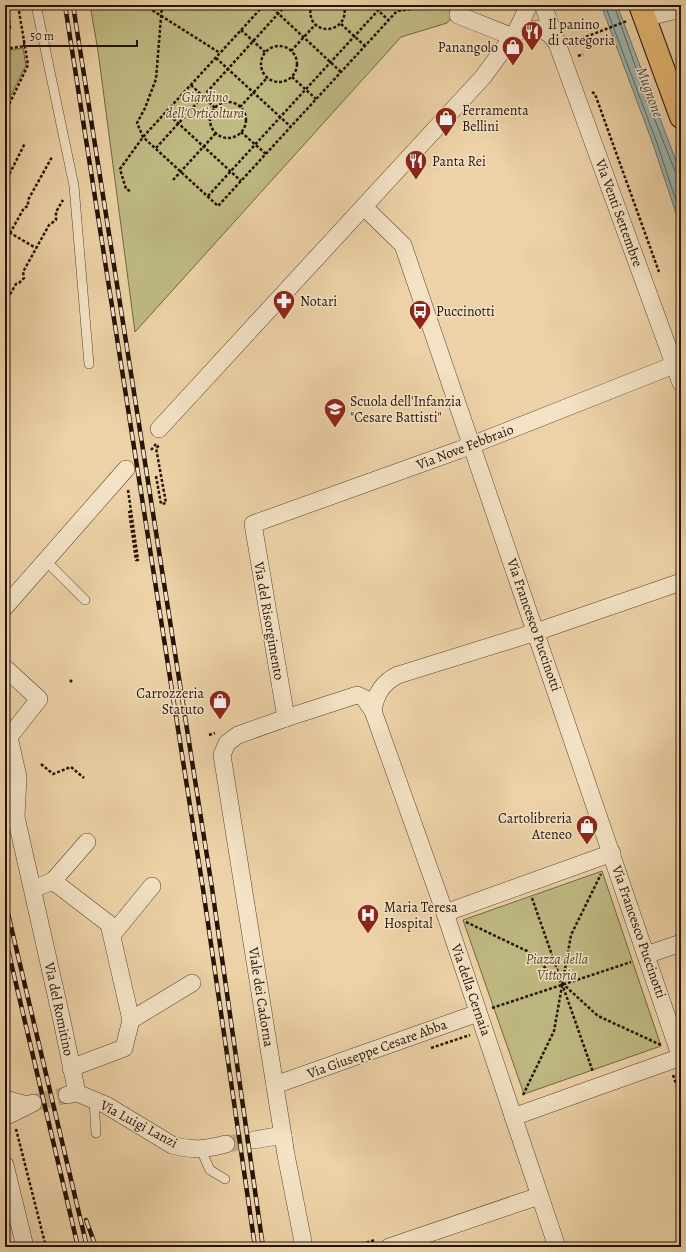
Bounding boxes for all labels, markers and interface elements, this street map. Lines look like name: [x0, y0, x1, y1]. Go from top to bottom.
place label: Il panino di categoria: [548, 15, 616, 50]
restaurant icon: Il panino di categoria: [519, 19, 545, 52]
scale bar: [24, 22, 137, 48]
text: 50 m: [30, 28, 54, 44]
shop icon: Panangolo: [500, 34, 526, 67]
place label: Panangolo: [438, 38, 498, 57]
water label: Mugnone: [632, 64, 669, 121]
park label: Giardino dell'Orticoltura: [166, 88, 245, 123]
place label: Ferramenta Bellini: [462, 101, 529, 136]
shop icon: Ferramenta Bellini: [433, 105, 459, 138]
restaurant icon: Panta Rei: [403, 148, 429, 181]
place label: Panta Rei: [432, 152, 486, 171]
street label: Via Venti Settembre: [590, 156, 647, 269]
pharmacy icon: Notari: [271, 288, 297, 321]
place label: Notari: [300, 292, 337, 311]
bus stop icon: Puccinotti: [407, 298, 433, 331]
place label: Puccinotti: [436, 302, 495, 321]
place label: Scuola dell'Infanzia "Cesare Battisti": [350, 392, 462, 427]
school or university icon: Scuola dell'Infanzia "Cesare Battisti": [322, 396, 348, 429]
street label: Via Nove Febbraio: [413, 420, 516, 475]
street label: Via Francesco Puccinotti: [502, 555, 566, 694]
street label: Via del Risorgimento: [249, 559, 289, 682]
place label: Carrozzeria Statuto: [136, 684, 204, 719]
shop icon: Carrozzeria Statuto: [207, 688, 233, 721]
place label: Cartolibreria Ateneo: [498, 809, 572, 844]
shop icon: Cartolibreria Ateneo: [574, 813, 600, 846]
street label: Via Francesco Puccinotti: [607, 862, 671, 1001]
place label: Maria Teresa Hospital: [384, 898, 458, 933]
hospital icon: Maria Teresa Hospital: [355, 902, 381, 935]
street label: Via della Cernaia: [446, 941, 496, 1039]
street label: Viale dei Cadorna: [244, 945, 278, 1049]
park label: Piazza della Vittoria: [526, 950, 589, 985]
street label: Via del Romitino: [40, 960, 78, 1058]
street label: Via Giuseppe Cesare Abba: [304, 1015, 450, 1083]
street label: Via Luigi Lanzi: [96, 1095, 181, 1152]

